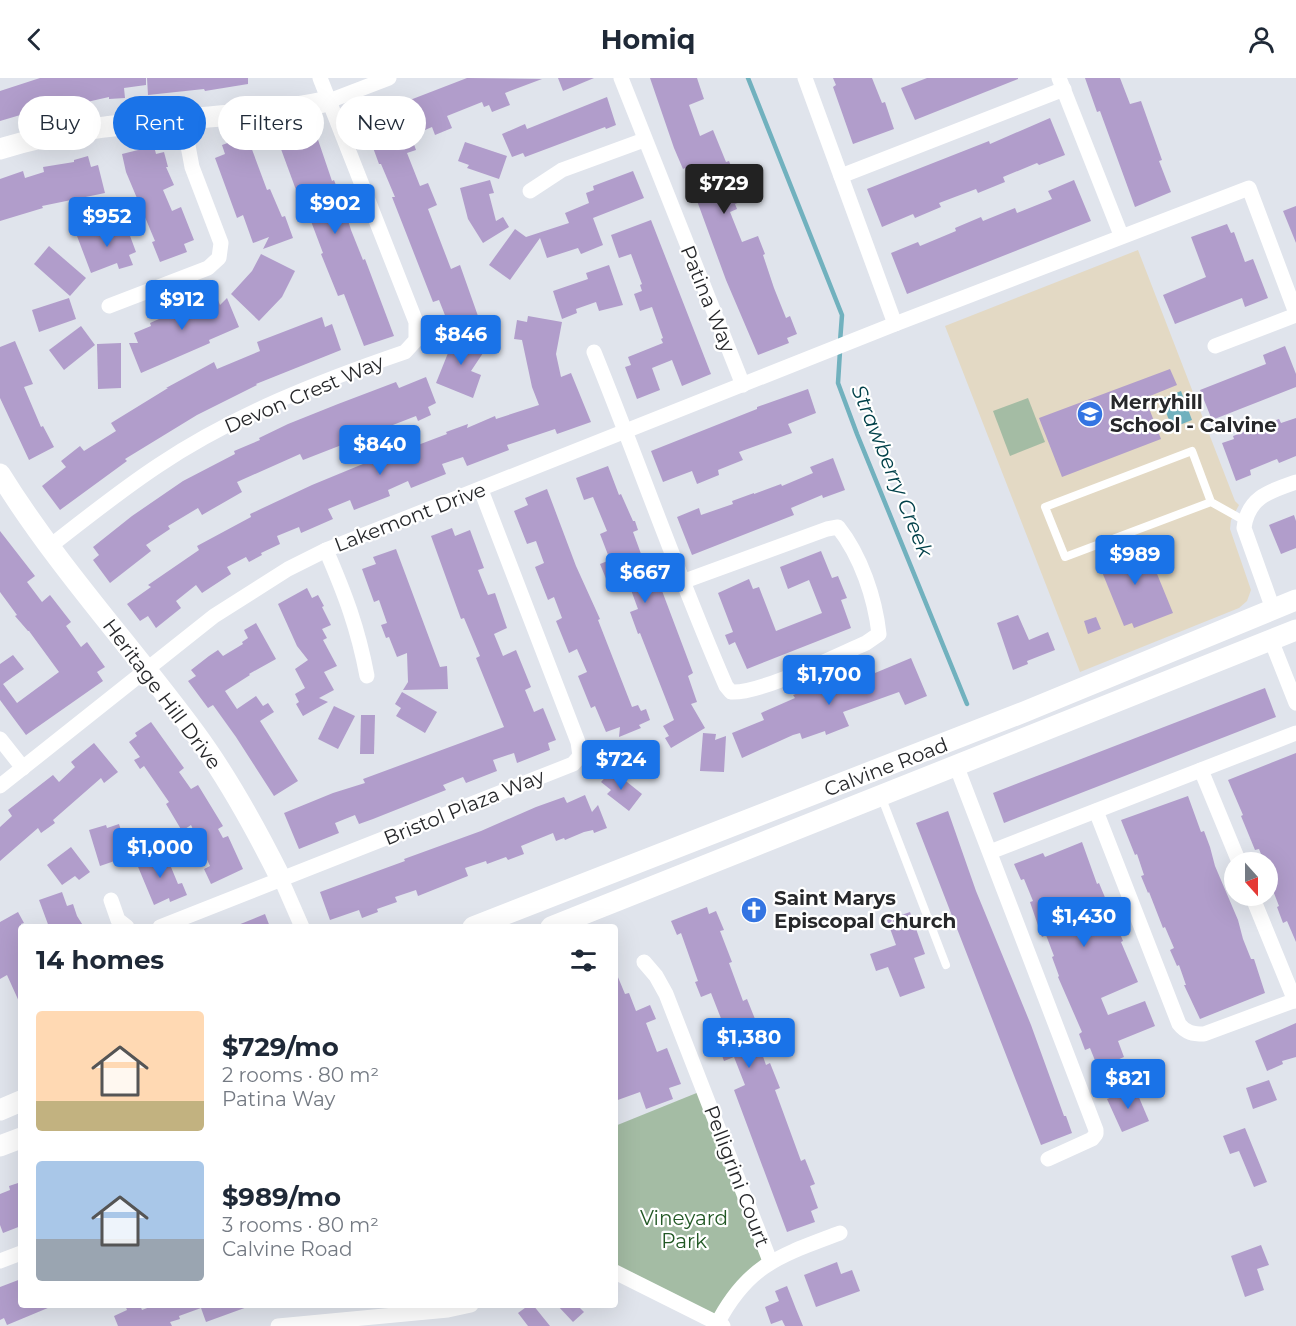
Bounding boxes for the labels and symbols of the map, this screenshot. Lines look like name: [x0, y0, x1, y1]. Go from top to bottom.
pin: $729: [688, 164, 760, 215]
pin: $902: [299, 184, 371, 235]
pin: $952: [71, 197, 143, 248]
street label: Patina Way: [676, 242, 740, 356]
pin: $912: [146, 280, 218, 331]
pin: $846: [425, 315, 497, 366]
street label: Devon Crest Way: [221, 350, 387, 438]
water label: Strawberry Creek: [846, 381, 939, 562]
place label: Merryhill School - Calvine: [1110, 390, 1277, 437]
school or university icon: Merryhill School - Calvine: [1075, 399, 1105, 429]
pin: $840: [344, 425, 416, 476]
street label: Lakemont Drive: [331, 477, 489, 557]
pin: $989: [1099, 535, 1171, 586]
pin: $667: [609, 553, 681, 604]
street label: Heritage Hill Drive: [98, 614, 226, 774]
pin: $1,700: [780, 655, 878, 706]
street label: Calvine Road: [821, 732, 951, 802]
pin: $724: [585, 740, 657, 791]
street label: Bristol Plaza Way: [380, 764, 548, 850]
pin: $1,000: [111, 828, 209, 879]
north arrow: [1224, 852, 1278, 906]
place label: Saint Marys Episcopal Church: [774, 886, 956, 933]
church icon: Saint Marys Episcopal Church: [739, 895, 769, 925]
pin: $1,430: [1035, 897, 1133, 948]
pin: $1,380: [700, 1018, 798, 1069]
pin: $821: [1092, 1059, 1164, 1110]
street label: Pelligrini Court: [699, 1102, 775, 1250]
park label: Vineyard Park: [640, 1206, 728, 1253]

